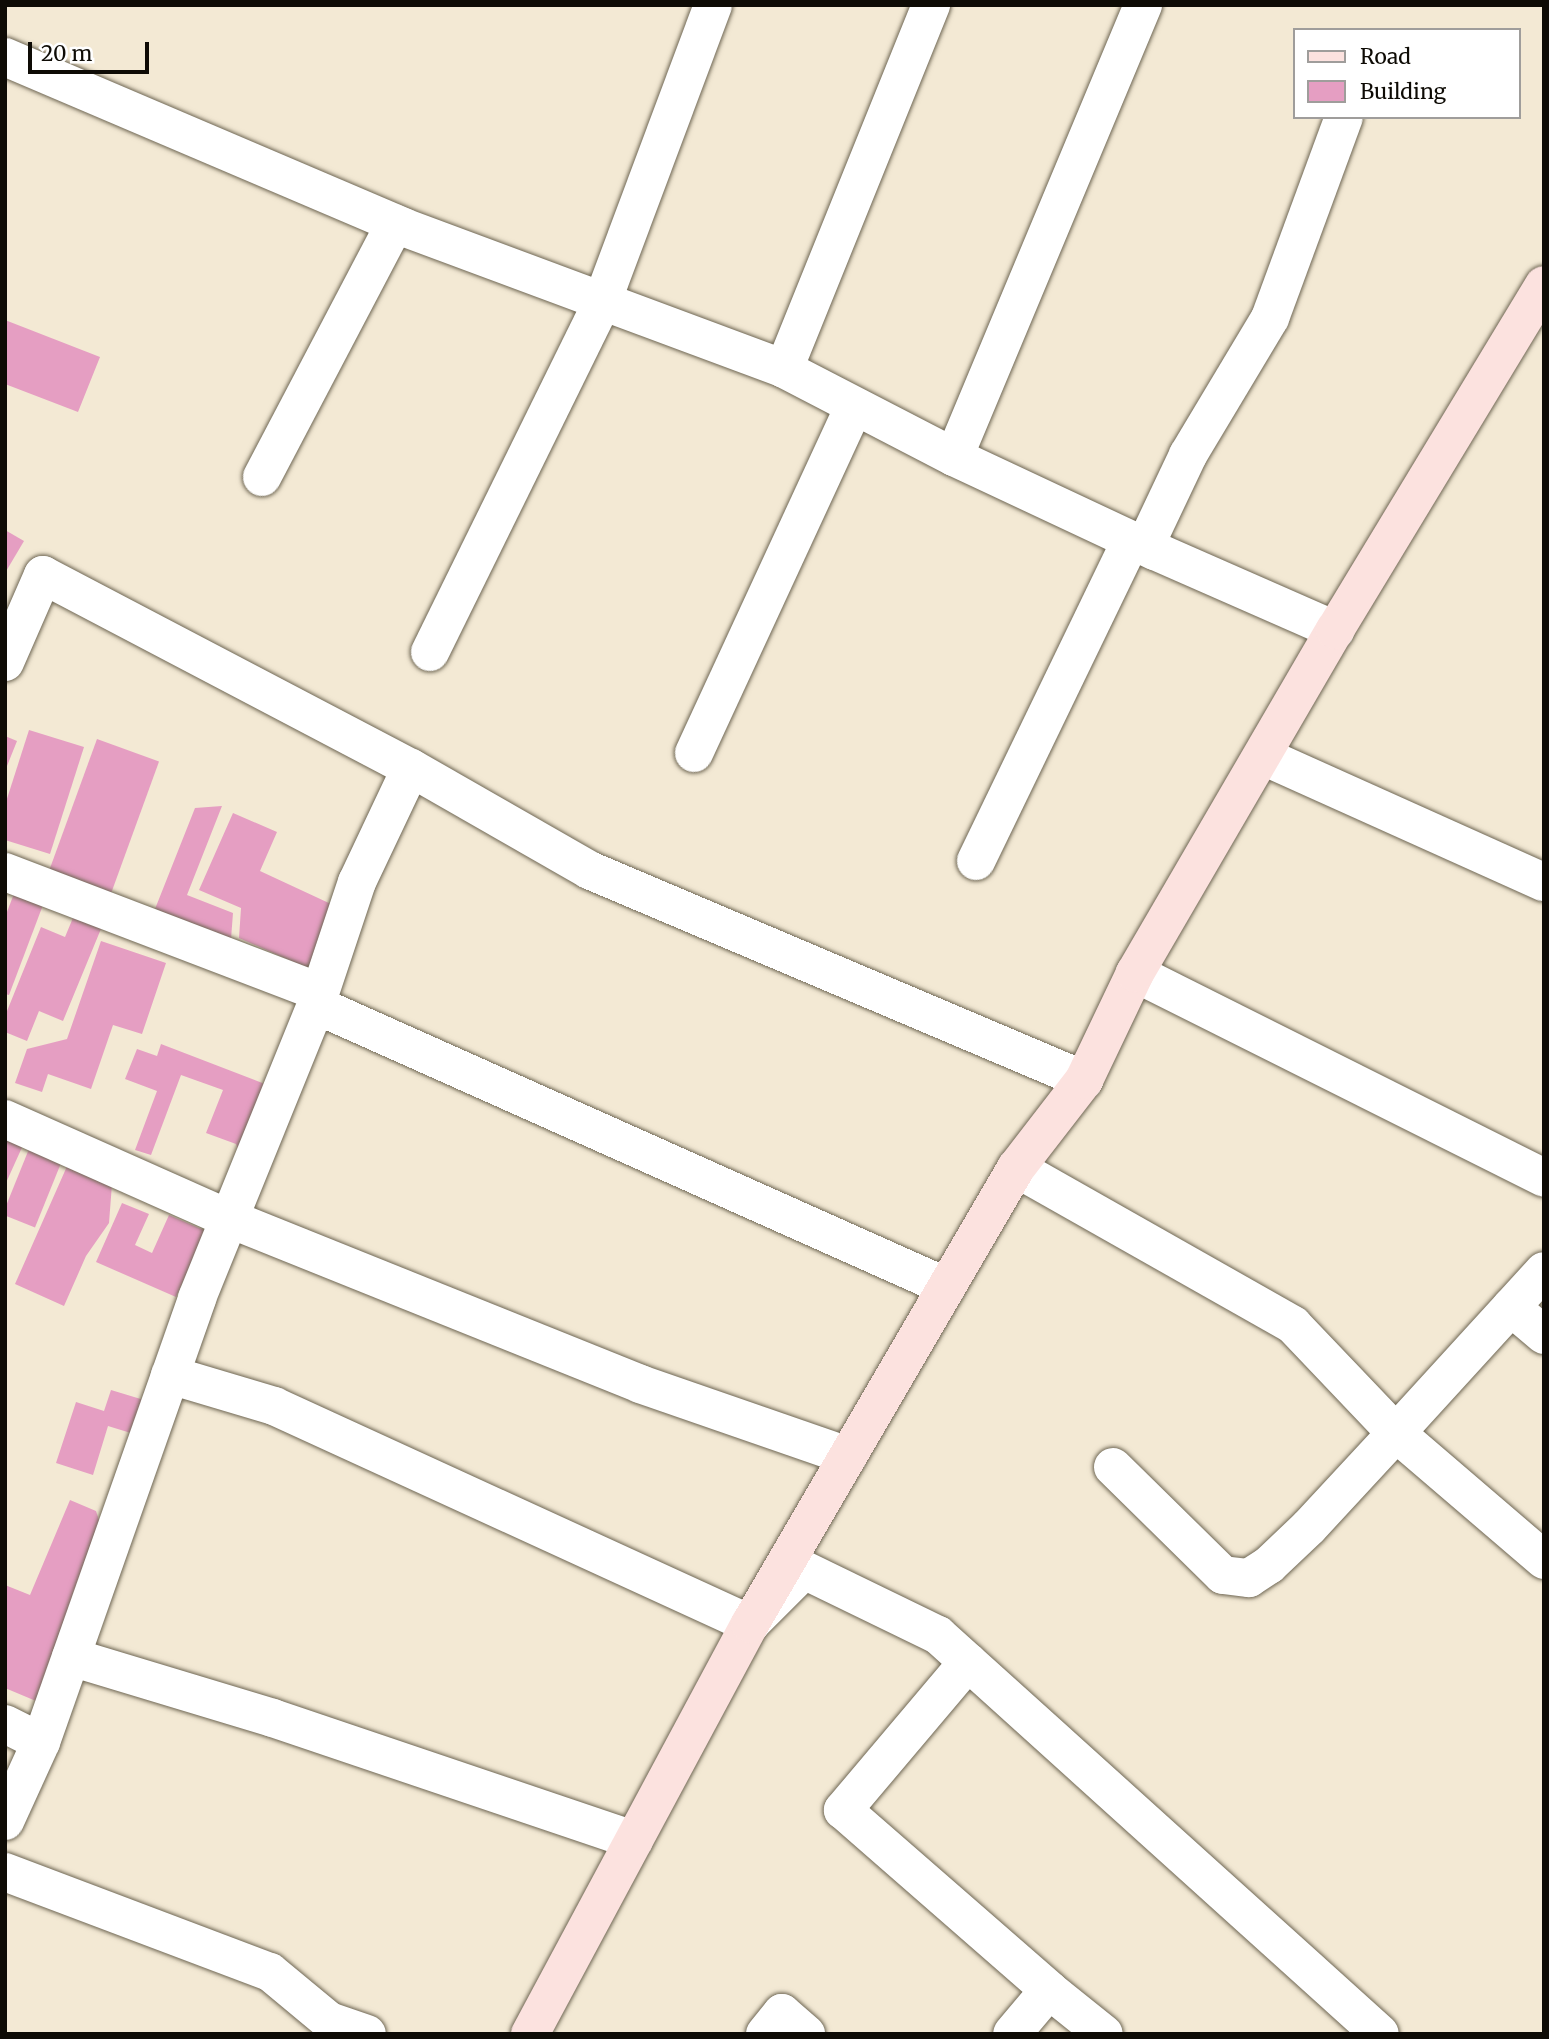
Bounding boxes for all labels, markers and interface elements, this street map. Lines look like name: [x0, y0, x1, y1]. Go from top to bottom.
scale bar: [32, 28, 152, 72]
legend: [1294, 28, 1521, 119]
text: 20 m: [41, 40, 92, 67]
text: Road: [1360, 43, 1411, 70]
text: Building: [1360, 78, 1446, 105]

